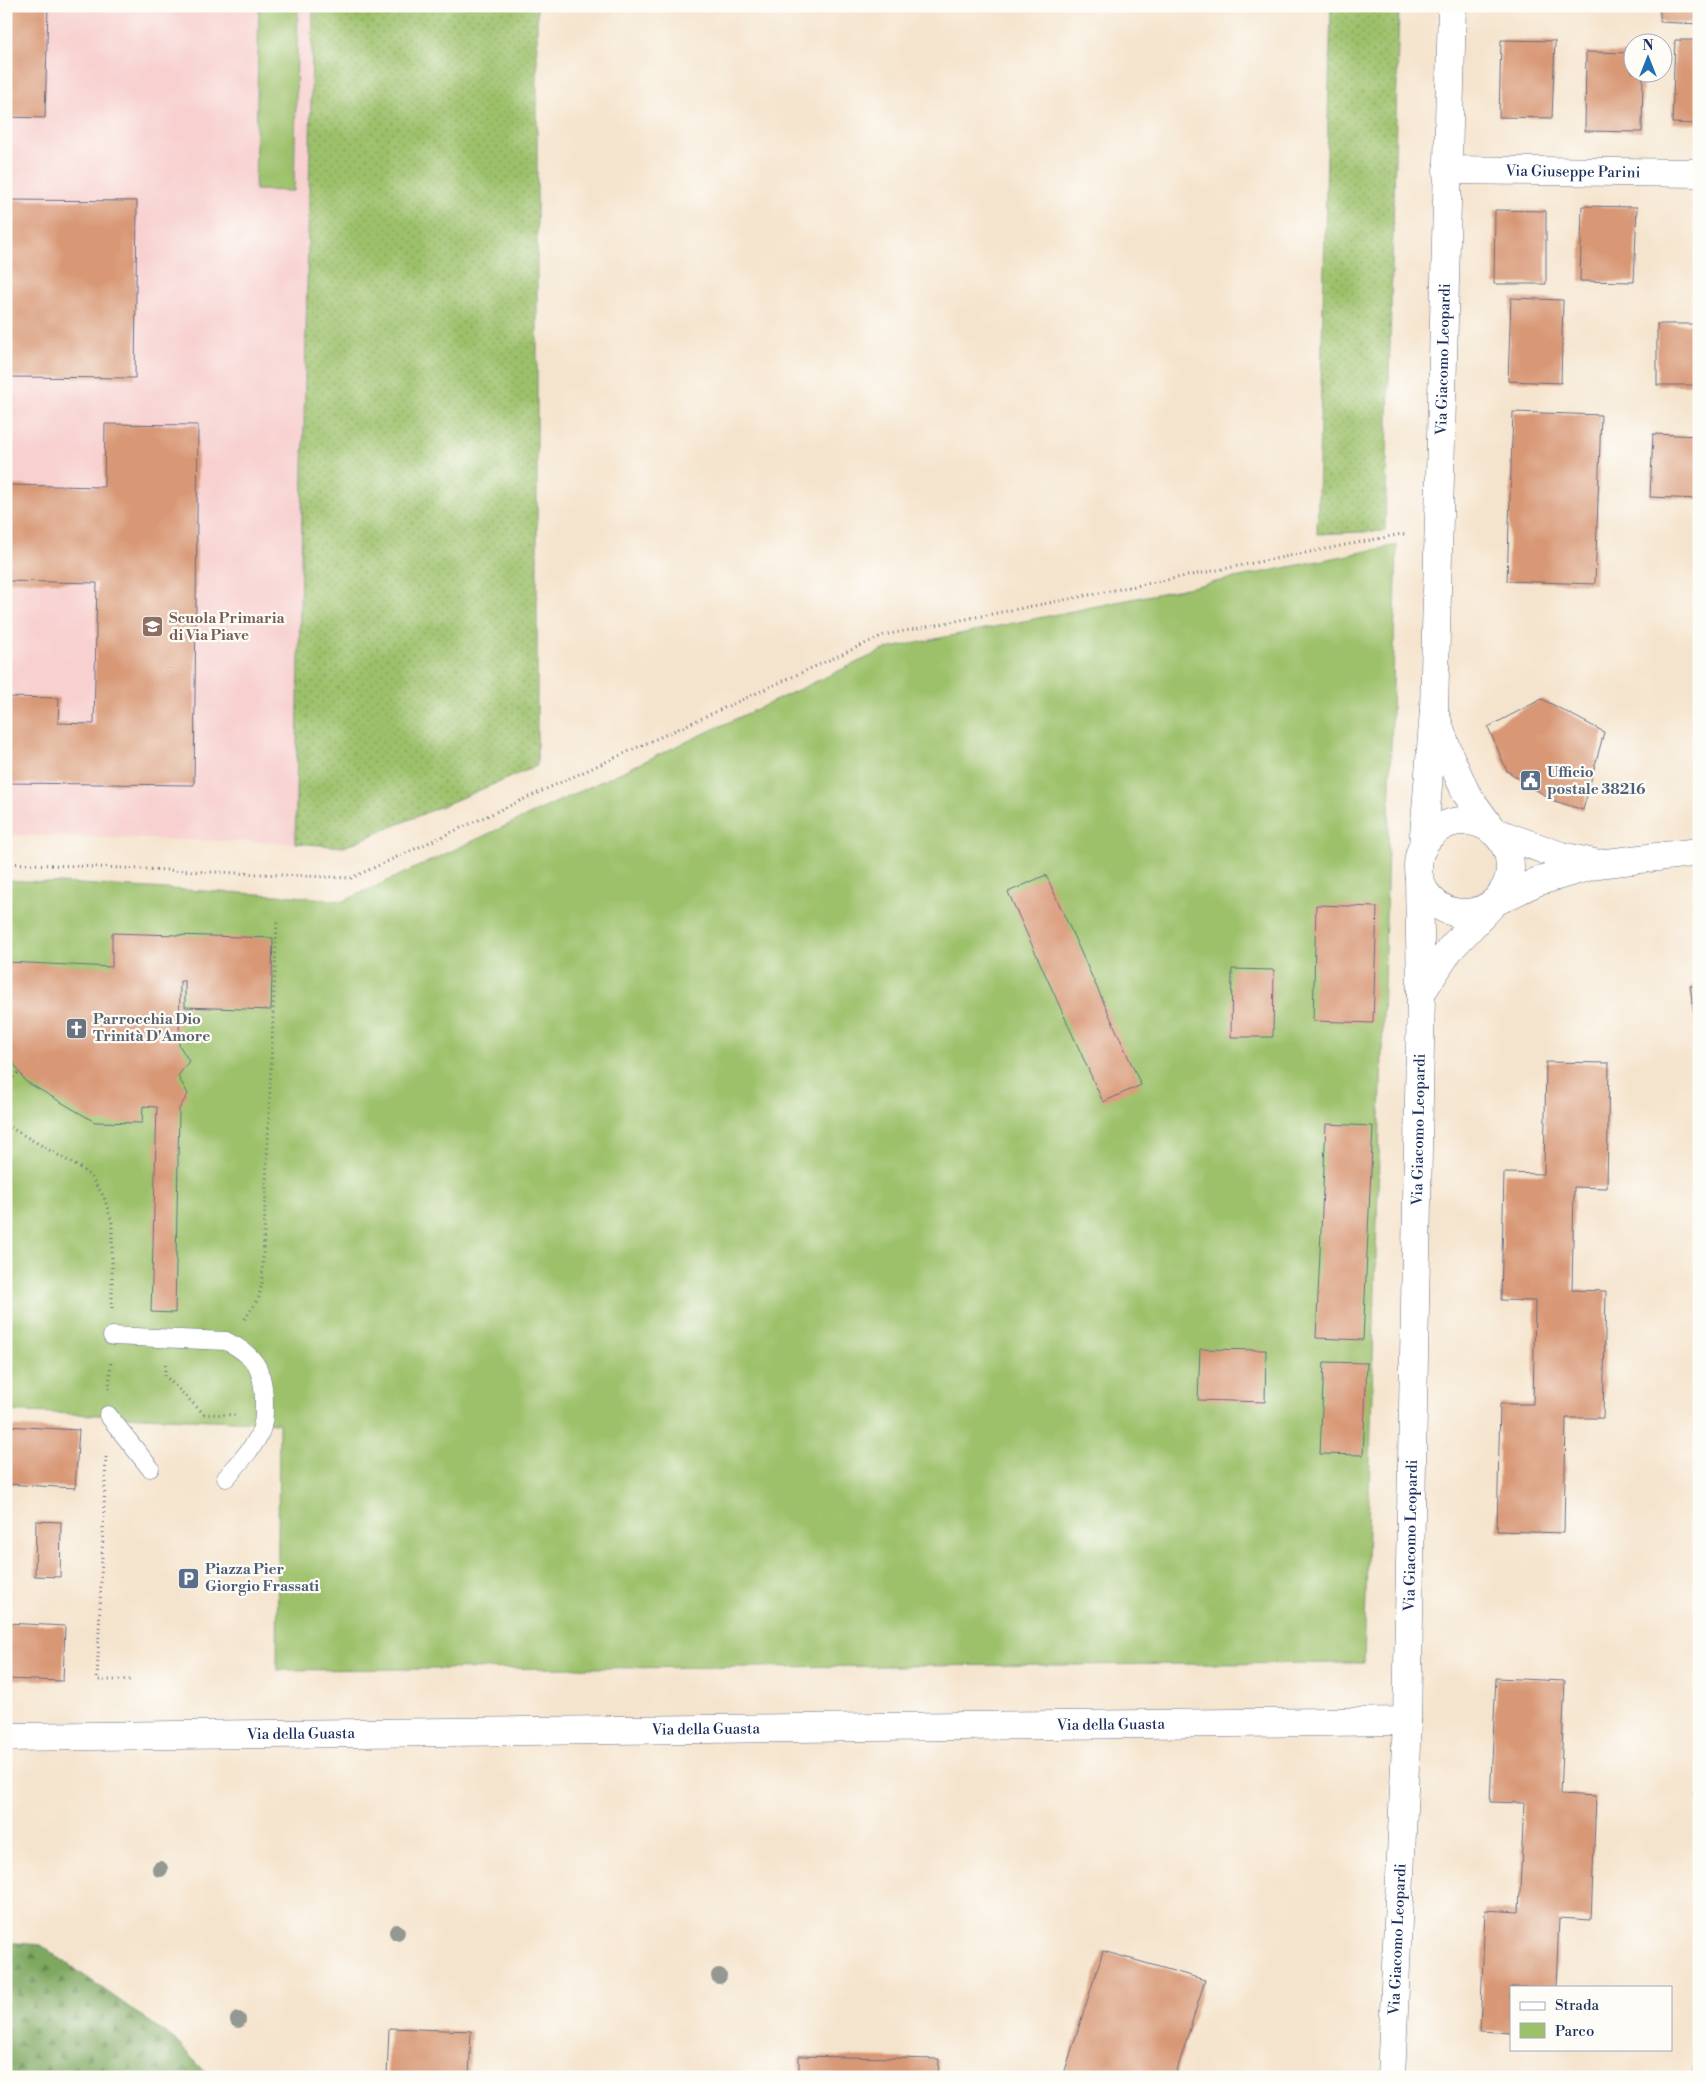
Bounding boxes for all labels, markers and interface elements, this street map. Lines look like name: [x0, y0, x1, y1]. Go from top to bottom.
north arrow: [1622, 32, 1672, 82]
text: N: [1642, 37, 1654, 55]
street label: Via Giuseppe Parini: [1504, 162, 1641, 182]
street label: Via Giacomo Leopardi: [1432, 283, 1455, 436]
place label: Scuola Primaria di Via Piave: [169, 609, 286, 645]
school or university icon: Scuola Primaria di Via Piave: [141, 615, 165, 639]
place label: Ufficio postale 38216: [1547, 763, 1646, 799]
public building icon: Ufficio postale 38216: [1519, 769, 1543, 793]
place label: Parrocchia Dio Trinità D'Amore: [93, 1010, 210, 1046]
church icon: Parrocchia Dio Trinità D'Amore: [65, 1016, 89, 1040]
street label: Via Giacomo Leopardi: [1408, 1053, 1430, 1207]
street label: Via Giacomo Leopardi: [1400, 1459, 1422, 1613]
place label: Piazza Pier Giorgio Frassati: [205, 1560, 319, 1596]
parking icon: Piazza Pier Giorgio Frassati: [177, 1566, 201, 1590]
street label: Via della Guasta: [1056, 1715, 1166, 1735]
street label: Via della Guasta: [651, 1719, 761, 1740]
street label: Via della Guasta: [246, 1724, 356, 1744]
street label: Via Giacomo Leopardi: [1385, 1863, 1411, 2016]
legend: [1510, 1986, 1672, 2050]
text: Strada: [1555, 1996, 1599, 2015]
text: Parco: [1555, 2022, 1594, 2041]

